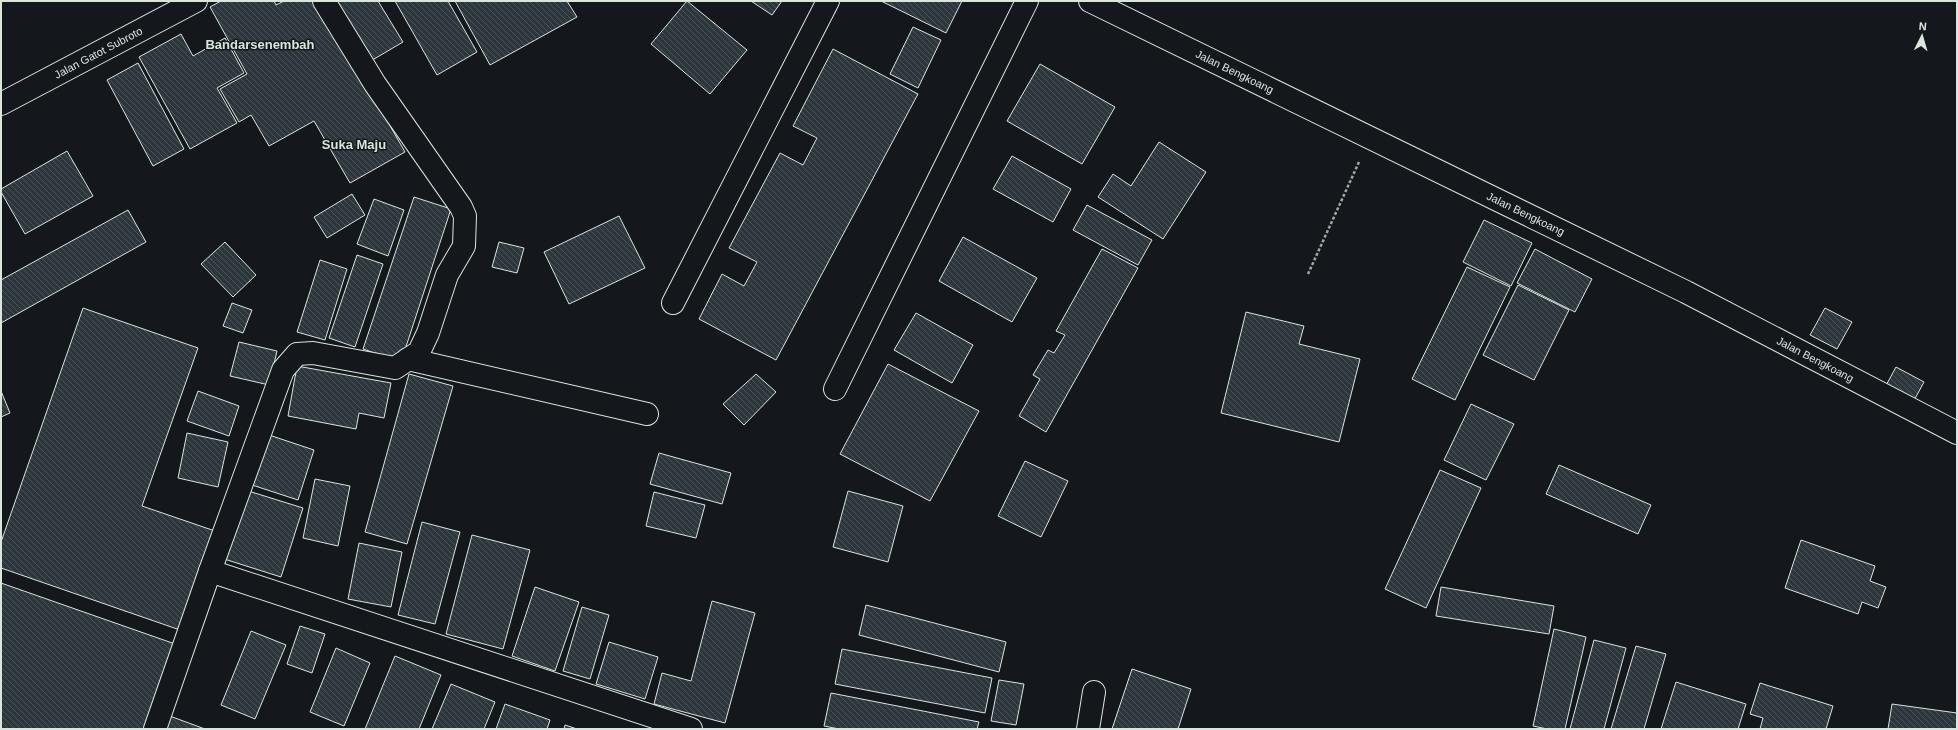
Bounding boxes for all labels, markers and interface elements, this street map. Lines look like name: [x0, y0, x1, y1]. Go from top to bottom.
north arrow: [1902, 16, 1942, 56]
text: N: [1918, 20, 1927, 32]
street label: Jalan Gatot Subroto: [52, 24, 144, 81]
district label: Bandarsenembah: [205, 37, 315, 52]
street label: Jalan Bengkoang: [1194, 48, 1276, 96]
district label: Suka Maju: [322, 137, 386, 152]
street label: Jalan Bengkoang: [1485, 190, 1567, 238]
street label: Jalan Bengkoang: [1775, 334, 1856, 384]

